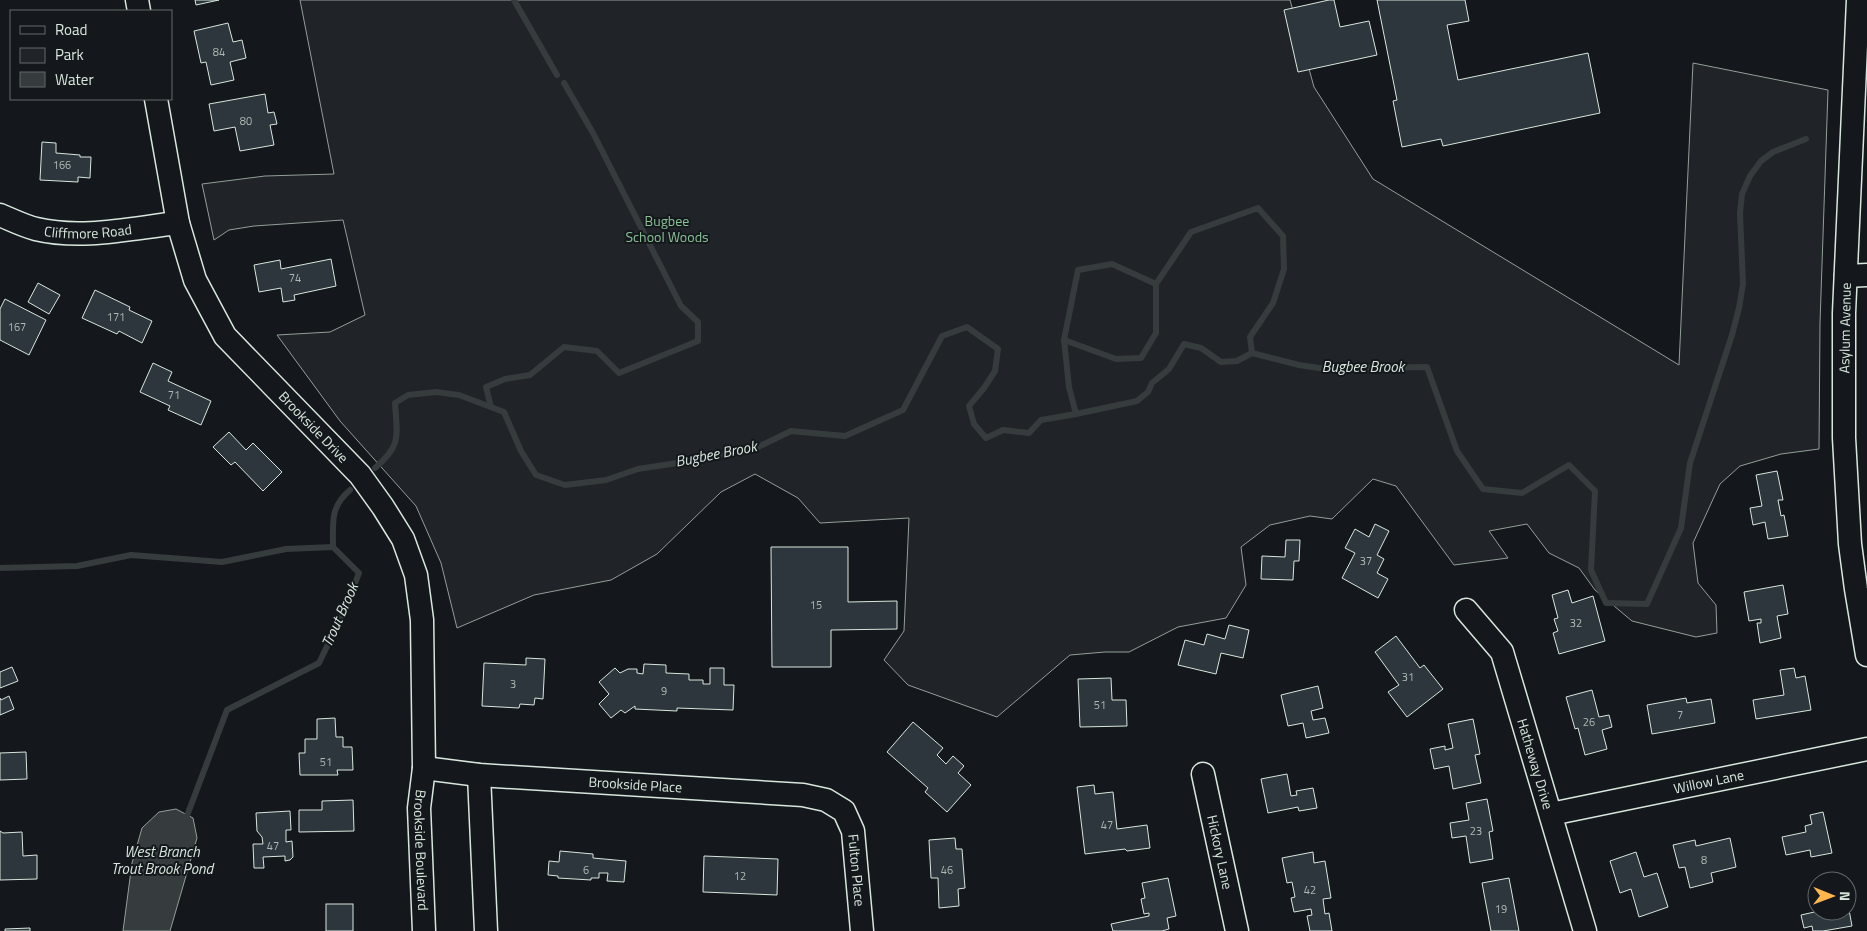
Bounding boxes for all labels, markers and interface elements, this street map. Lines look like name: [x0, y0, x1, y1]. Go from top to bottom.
legend: [10, 10, 172, 100]
text: Road: [55, 18, 87, 41]
text: Park: [55, 43, 84, 66]
house number: 84: [213, 44, 225, 60]
text: Water: [55, 68, 94, 91]
house number: 80: [240, 113, 252, 129]
house number: 166: [53, 157, 71, 173]
park label: Bugbee School Woods: [625, 210, 709, 247]
street label: Cliffmore Road: [43, 218, 133, 244]
house number: 74: [289, 270, 301, 286]
street label: Asylum Avenue: [1833, 282, 1856, 374]
house number: 171: [107, 309, 125, 325]
house number: 167: [8, 319, 26, 335]
water label: Bugbee Brook: [1322, 355, 1407, 378]
street label: Brookside Drive: [274, 386, 354, 467]
house number: 71: [168, 387, 180, 403]
water label: Bugbee Brook: [673, 434, 761, 473]
house number: 37: [1360, 553, 1372, 569]
water label: Trout Brook: [315, 577, 365, 651]
house number: 15: [810, 597, 822, 613]
house number: 32: [1570, 615, 1582, 631]
house number: 31: [1402, 669, 1414, 685]
house number: 3: [510, 676, 516, 692]
house number: 9: [661, 683, 667, 699]
house number: 51: [1094, 697, 1106, 713]
house number: 7: [1677, 707, 1683, 723]
house number: 26: [1583, 714, 1595, 730]
street label: Hatheway Drive: [1512, 716, 1559, 812]
house number: 51: [320, 754, 332, 770]
street label: Willow Lane: [1672, 764, 1746, 799]
street label: Brookside Place: [588, 771, 683, 798]
street label: Brookside Boulevard: [409, 788, 434, 911]
street label: Hickory Lane: [1202, 813, 1239, 891]
house number: 47: [1101, 817, 1113, 833]
house number: 23: [1470, 823, 1482, 839]
street label: Fulton Place: [843, 833, 871, 907]
house number: 47: [267, 838, 279, 854]
water label: West Branch Trout Brook Pond: [111, 840, 215, 880]
house number: 8: [1701, 852, 1707, 868]
house number: 6: [583, 862, 589, 878]
house number: 46: [941, 862, 953, 878]
house number: 12: [734, 868, 746, 884]
north arrow: [1807, 871, 1857, 921]
house number: 42: [1304, 882, 1316, 898]
text: N: [1835, 891, 1856, 901]
house number: 19: [1495, 901, 1507, 917]

